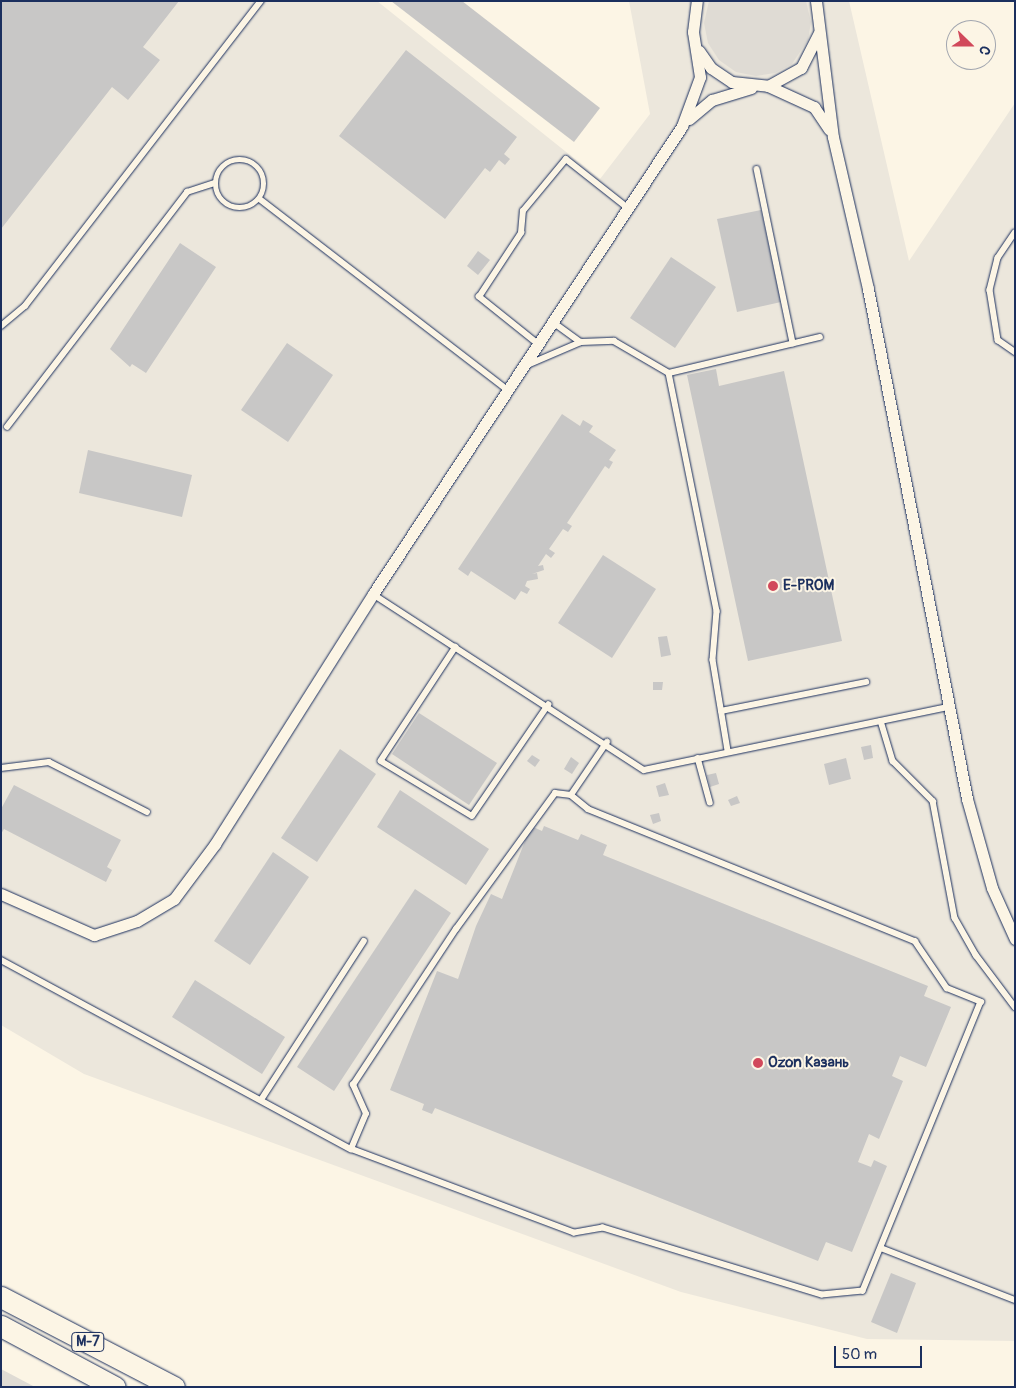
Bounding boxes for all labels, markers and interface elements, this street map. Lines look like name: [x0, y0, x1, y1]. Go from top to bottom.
north arrow: [946, 20, 996, 70]
text: С: [975, 43, 994, 58]
place label: E-PROM: [783, 577, 834, 595]
marker: E-PROM: [767, 580, 779, 592]
place label: Ozon Казань: [768, 1054, 849, 1072]
marker: Ozon Казань: [752, 1057, 764, 1069]
road number: М-7: [70, 1330, 106, 1354]
scale bar: [836, 1336, 924, 1368]
text: 50 m: [842, 1345, 877, 1364]

